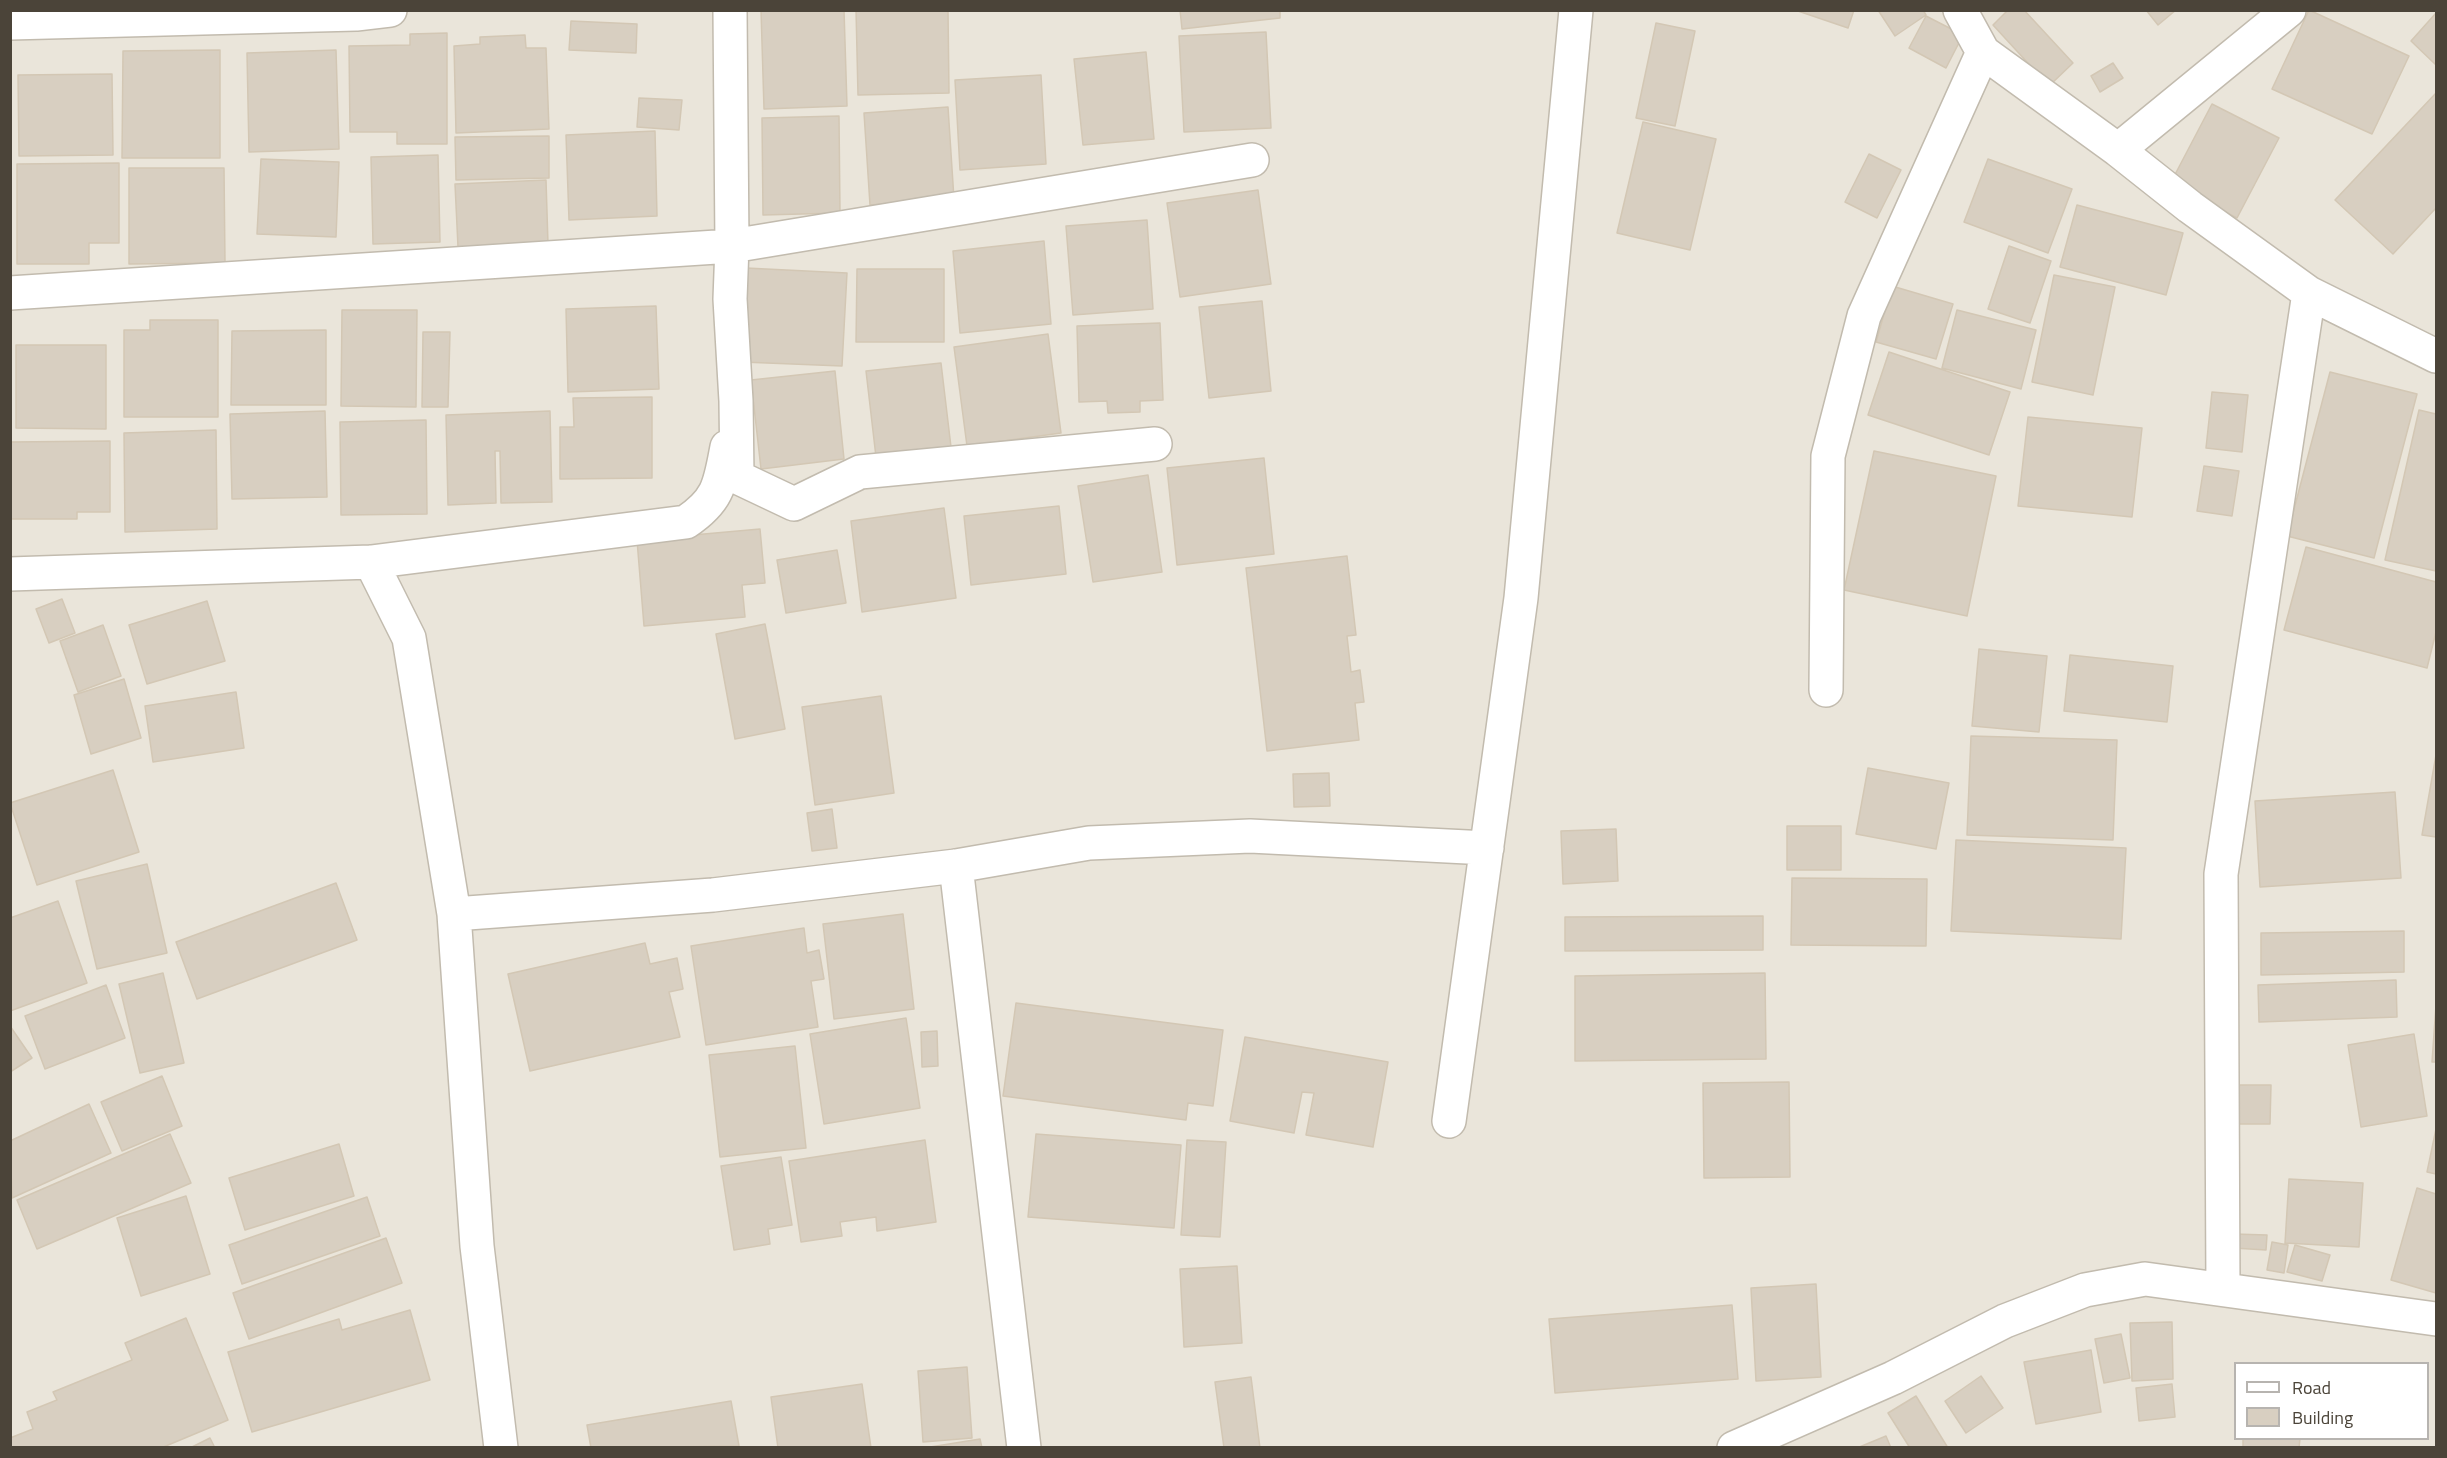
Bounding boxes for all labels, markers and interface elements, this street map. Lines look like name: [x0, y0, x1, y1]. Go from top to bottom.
legend: [2234, 1362, 2429, 1440]
text: Road: [2292, 1374, 2331, 1401]
text: Building: [2292, 1404, 2353, 1431]

